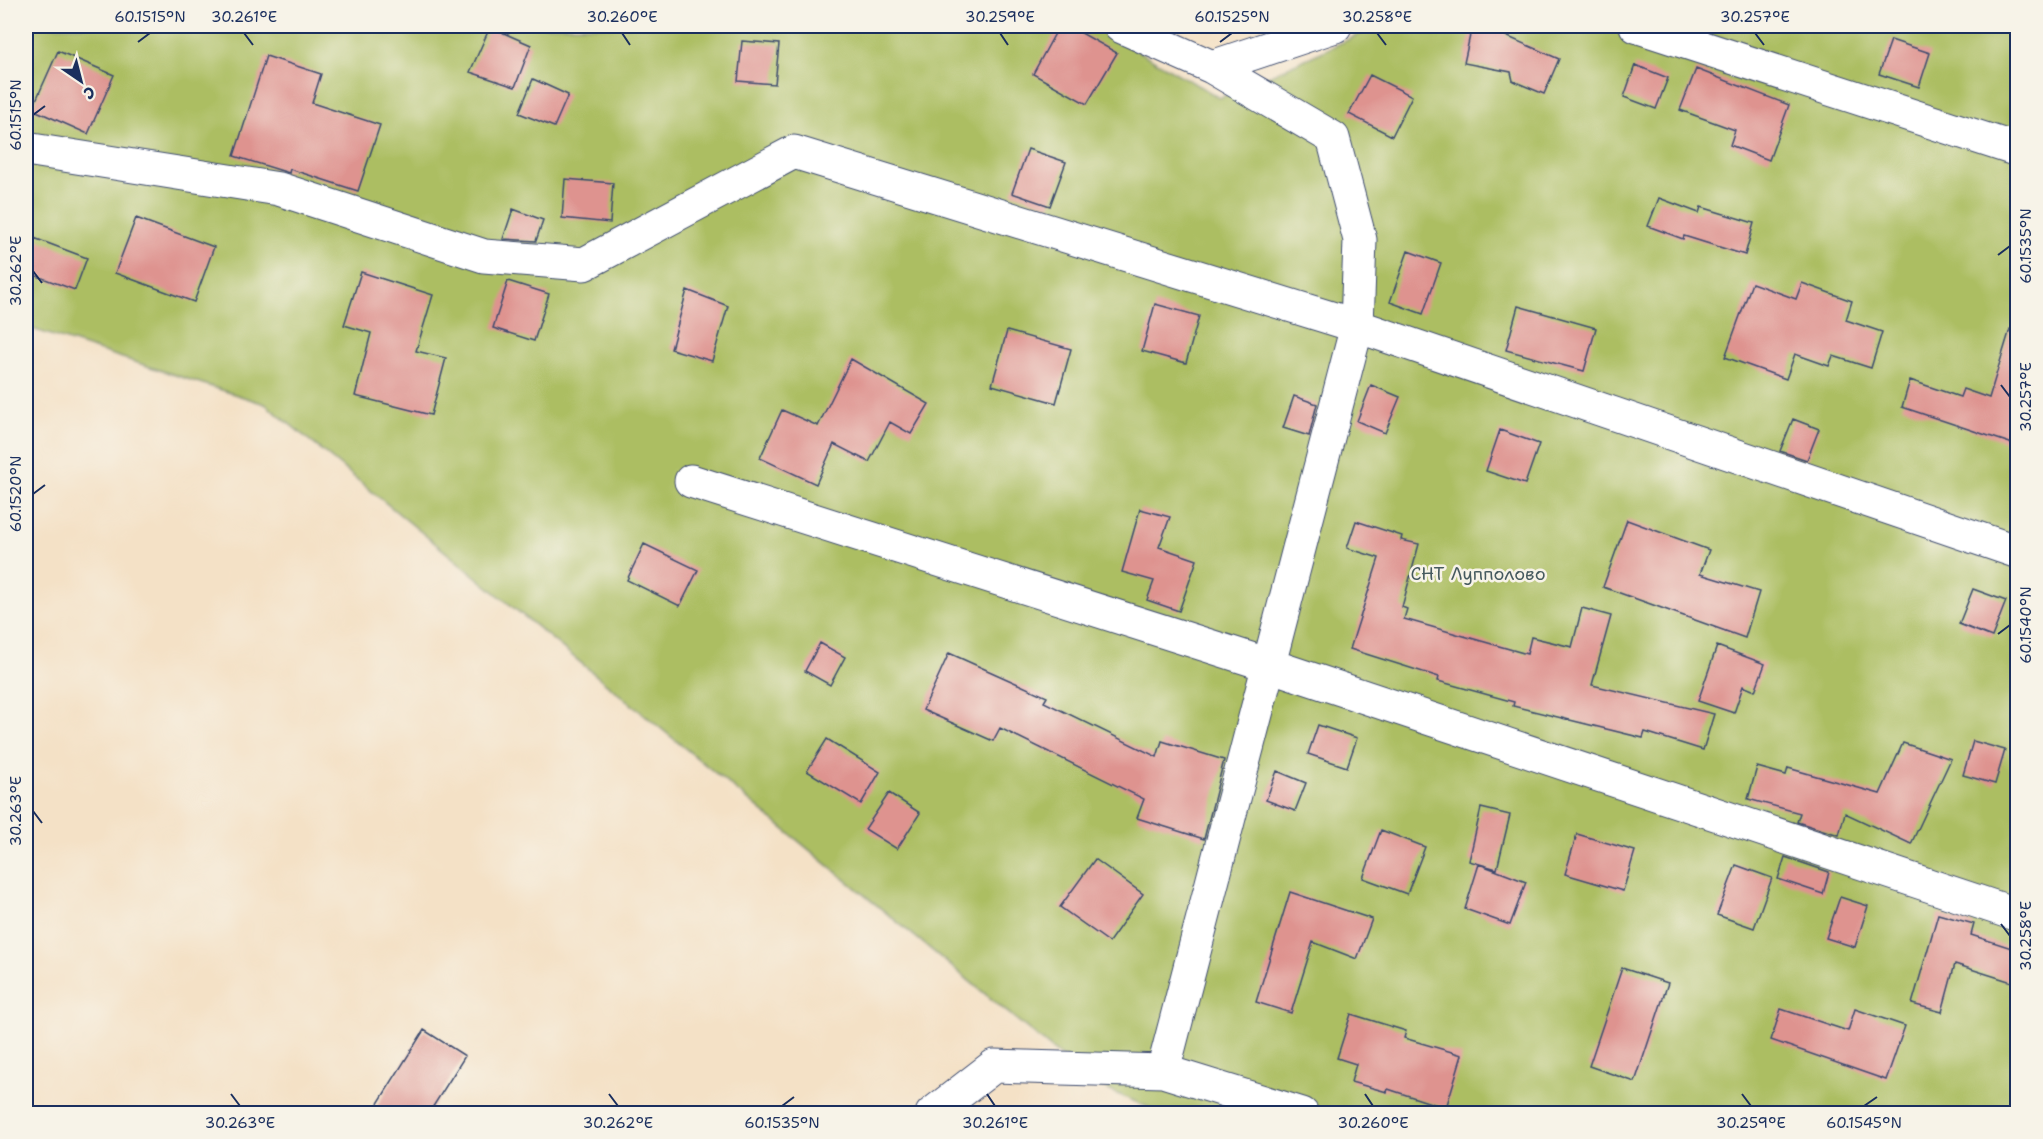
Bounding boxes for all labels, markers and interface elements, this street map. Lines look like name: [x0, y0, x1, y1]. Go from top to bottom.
text: 60.1515°N: [114, 7, 186, 27]
text: 30.261°E: [211, 7, 277, 27]
text: 30.260°E: [586, 7, 658, 27]
text: 30.259°E: [965, 7, 1035, 27]
text: 60.1525°N: [1194, 7, 1270, 27]
text: 30.258°E: [1342, 7, 1412, 27]
text: 30.257°E: [1720, 7, 1790, 27]
north arrow: [51, 51, 111, 111]
text: 60.1515°N: [6, 79, 26, 151]
text: С: [79, 81, 99, 104]
text: 60.1535°N: [2016, 208, 2036, 284]
text: 30.262°E: [6, 236, 26, 306]
text: 30.257°E: [2016, 362, 2036, 432]
text: 60.1520°N: [6, 456, 26, 532]
park label: СНТ Лупполово: [1410, 562, 1546, 586]
text: 60.1540°N: [2016, 586, 2036, 664]
text: 30.263°E: [6, 776, 26, 846]
text: 30.258°E: [2016, 901, 2036, 971]
text: 30.263°E: [205, 1113, 275, 1133]
text: 30.262°E: [583, 1113, 653, 1133]
text: 60.1535°N: [744, 1113, 820, 1133]
text: 30.261°E: [962, 1113, 1028, 1133]
text: 30.260°E: [1337, 1113, 1409, 1133]
text: 30.259°E: [1716, 1113, 1786, 1133]
text: 60.1545°N: [1826, 1113, 1902, 1133]

